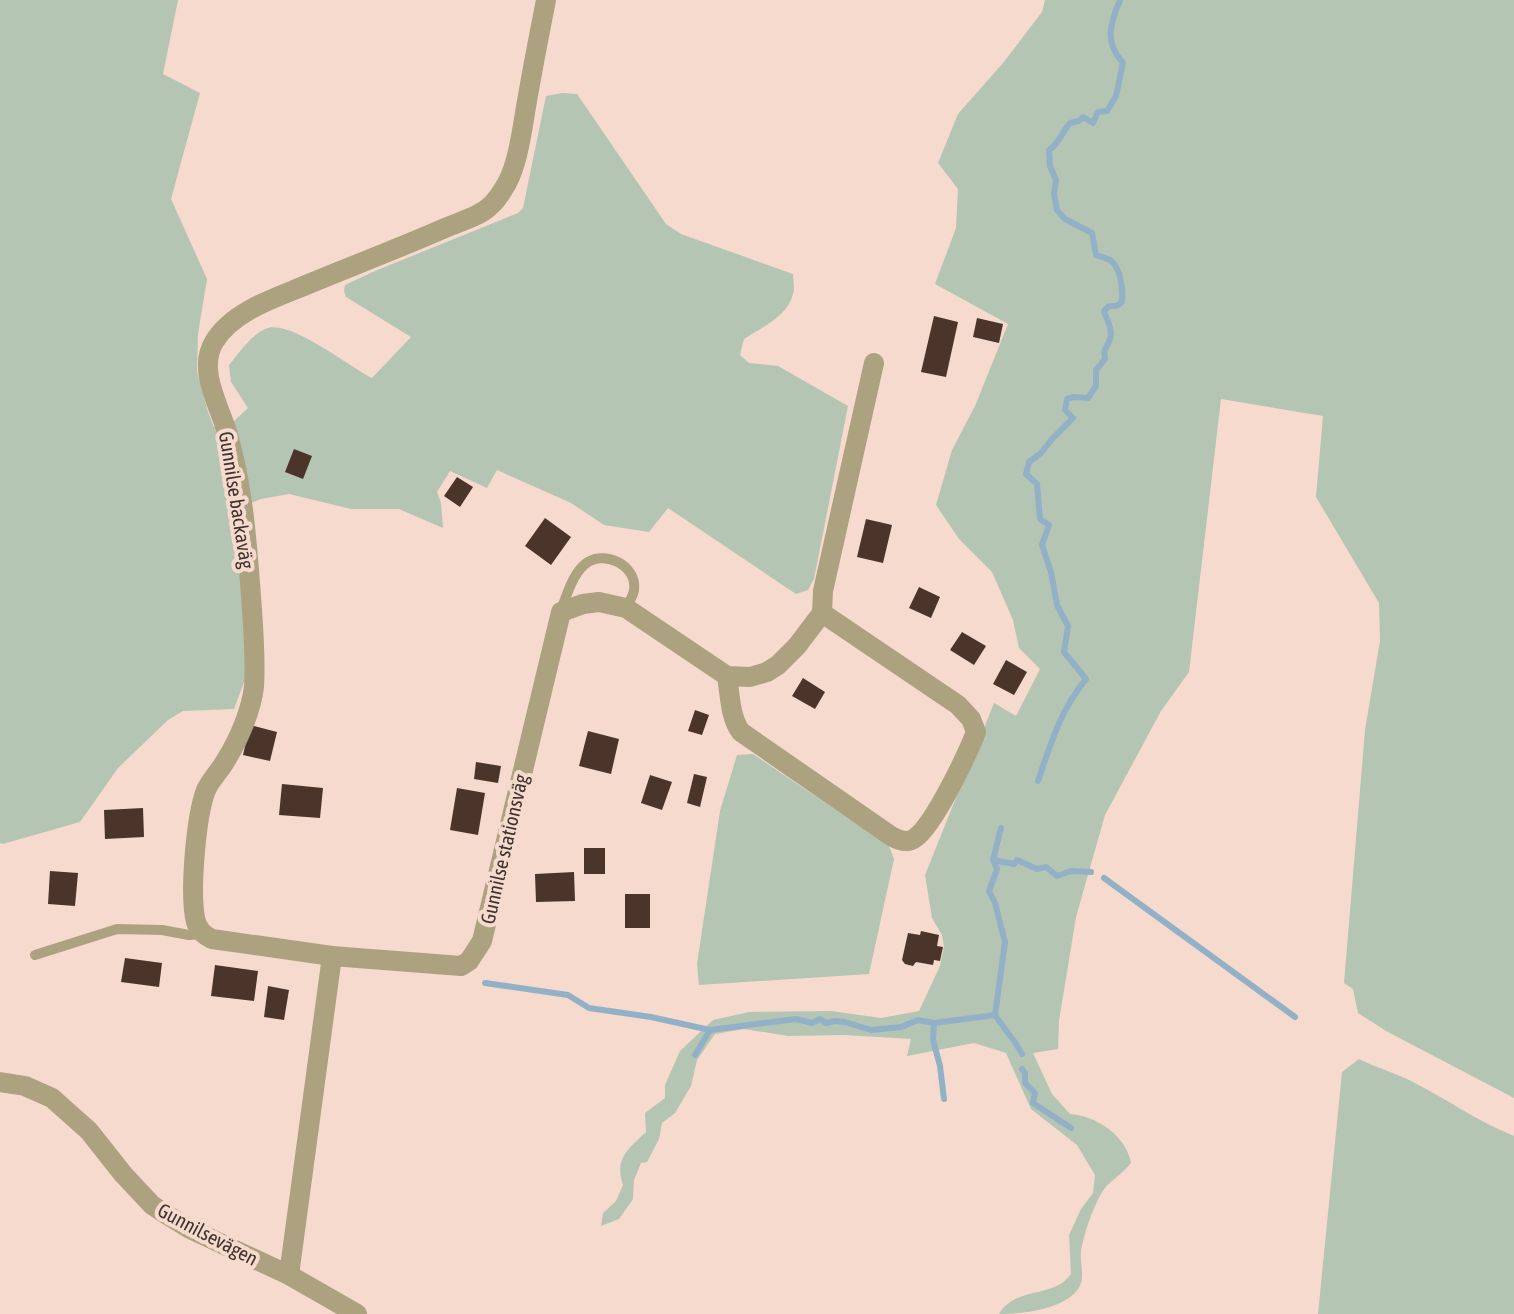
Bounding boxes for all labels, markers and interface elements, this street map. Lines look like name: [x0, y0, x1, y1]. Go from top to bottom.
street label: Gunnilse backaväg: [215, 430, 259, 571]
street label: Gunnilse stationsväg: [476, 771, 533, 926]
street label: Gunnilsevägen: [154, 1198, 262, 1270]

